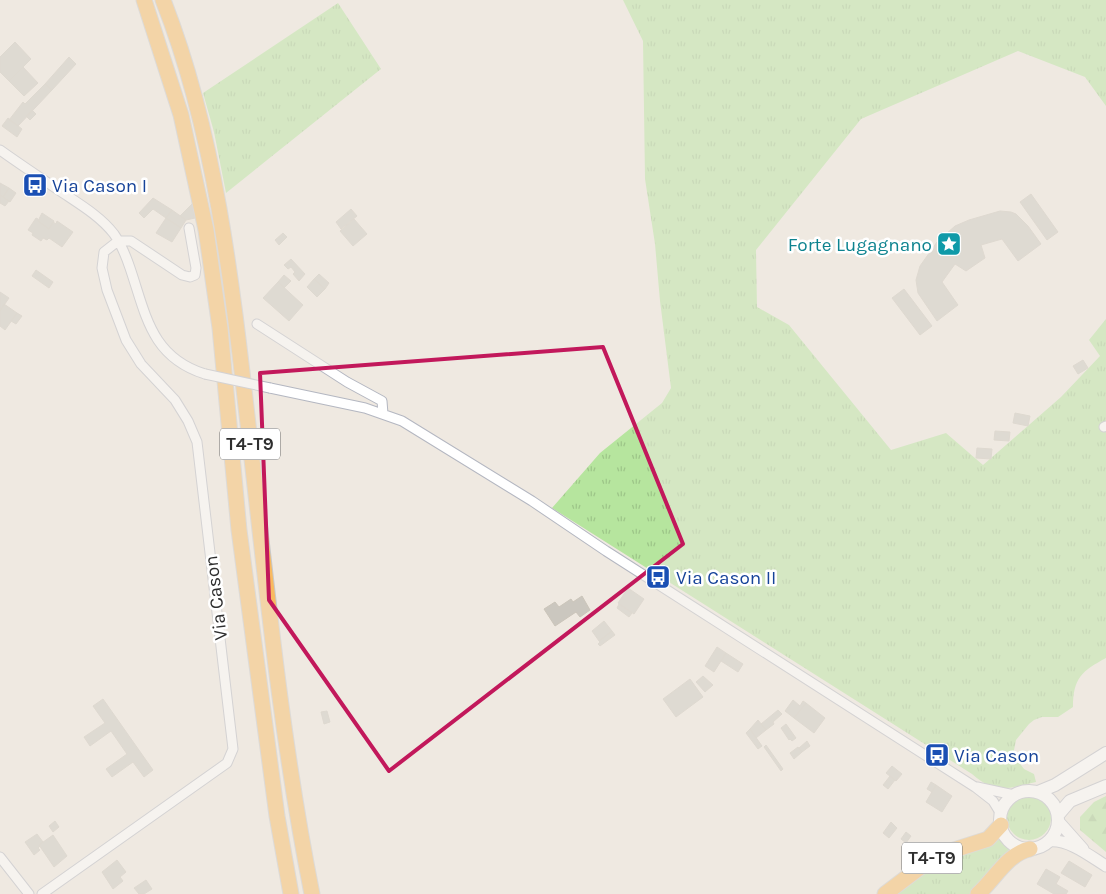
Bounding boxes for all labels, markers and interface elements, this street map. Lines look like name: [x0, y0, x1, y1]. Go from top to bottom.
bus stop icon: Via Cason I: [22, 172, 48, 198]
place label: Via Cason I: [52, 175, 147, 197]
place icon: Forte Lugagnano: [936, 231, 962, 257]
place label: Forte Lugagnano: [788, 234, 932, 256]
road number: T4-T9: [220, 428, 280, 459]
street label: Via Cason: [200, 554, 232, 642]
bus stop icon: Via Cason II: [645, 564, 671, 590]
place label: Via Cason II: [676, 567, 776, 589]
bus stop icon: Via Cason: [924, 742, 950, 768]
place label: Via Cason: [954, 745, 1039, 767]
road number: T4-T9: [902, 842, 962, 874]

